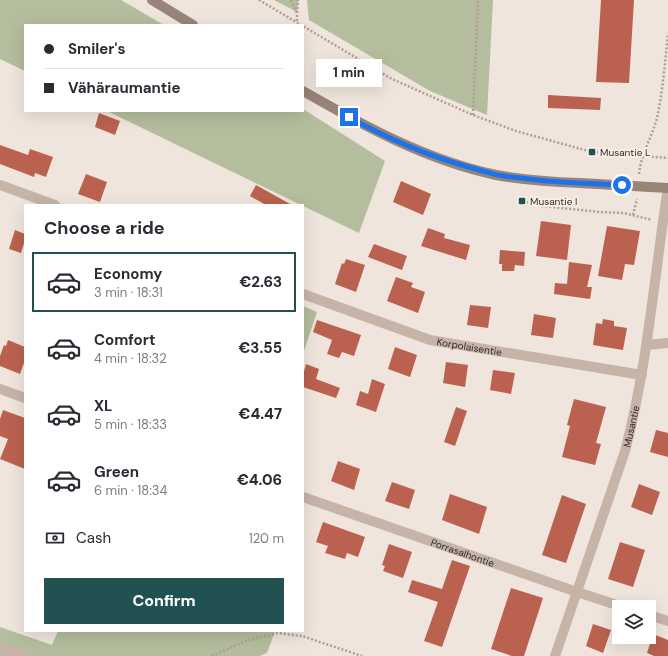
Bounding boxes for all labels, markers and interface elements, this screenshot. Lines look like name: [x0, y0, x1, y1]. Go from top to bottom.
text: Smiler's: [68, 39, 125, 59]
callout: 1 min: [316, 59, 382, 87]
text: 1 min: [333, 64, 365, 81]
text: Vähäraumantie: [68, 78, 180, 98]
route end: [340, 108, 358, 126]
place label: Musantie L: [600, 146, 650, 159]
marker: Musantie L: [587, 147, 597, 157]
route start: [613, 176, 631, 194]
place label: Musantie I: [530, 195, 577, 208]
marker: Musantie I: [517, 196, 527, 206]
text: Choose a ride: [44, 216, 165, 240]
icon: car: [46, 264, 82, 300]
text: Economy: [94, 264, 162, 284]
text: €2.63: [239, 272, 282, 292]
text: 3 min · 18:31: [94, 284, 163, 301]
icon: car: [46, 330, 82, 366]
text: Comfort: [94, 330, 155, 350]
street label: Korpolaisentie: [436, 335, 503, 358]
text: €3.55: [239, 338, 282, 358]
text: 4 min · 18:32: [94, 350, 167, 367]
icon: car: [46, 396, 82, 432]
text: XL: [94, 396, 112, 416]
text: €4.47: [239, 404, 282, 424]
street label: Musantie: [620, 404, 642, 449]
text: 5 min · 18:33: [94, 416, 167, 433]
icon: car: [46, 462, 82, 498]
text: Green: [94, 462, 139, 482]
text: €4.06: [237, 470, 282, 490]
text: 6 min · 18:34: [94, 482, 167, 499]
icon: cash: [44, 527, 66, 549]
text: Cash: [76, 528, 111, 548]
text: 120 m: [249, 530, 284, 547]
street label: Porrasalhontie: [429, 535, 497, 569]
button: Confirm: [44, 578, 284, 624]
map controls: [612, 600, 656, 644]
button: layers: [612, 600, 656, 644]

